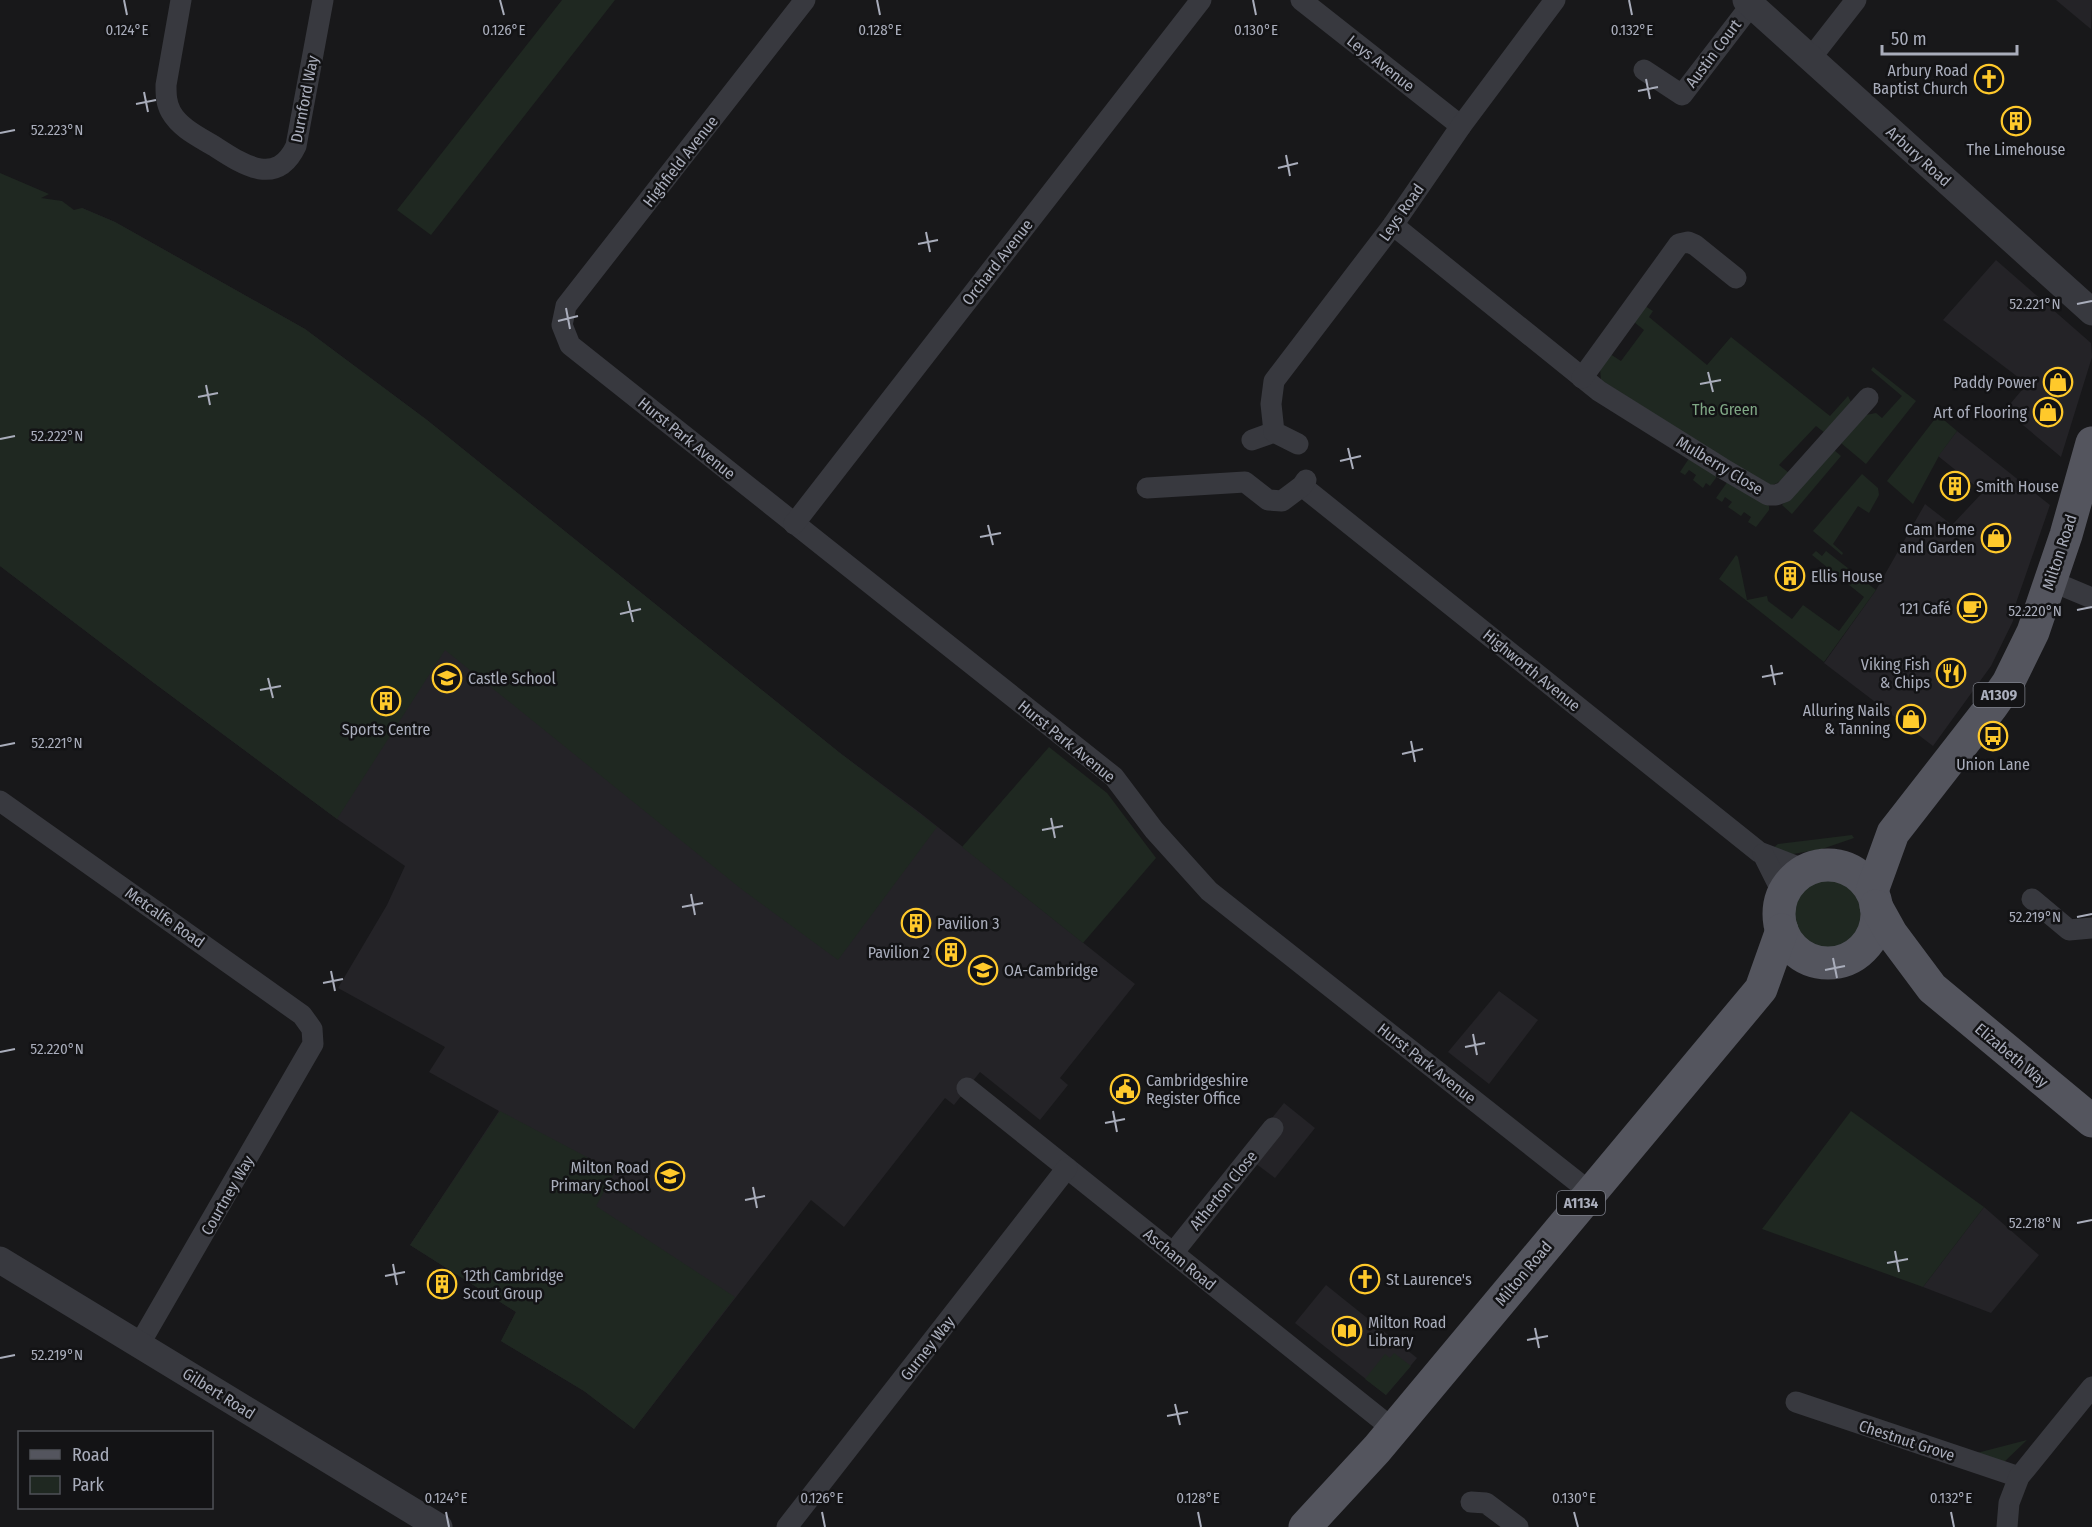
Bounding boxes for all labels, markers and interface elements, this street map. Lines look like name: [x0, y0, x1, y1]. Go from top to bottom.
street label: Austin Court: [1682, 15, 1746, 91]
scale bar: [1882, 18, 2017, 56]
text: 0.124°E: [106, 21, 149, 39]
text: 0.126°E: [482, 21, 526, 39]
text: 0.128°E: [858, 21, 902, 39]
text: 0.130°E: [1234, 21, 1278, 39]
text: 0.132°E: [1611, 21, 1653, 39]
text: 50 m: [1891, 28, 1927, 50]
street label: Leys Avenue: [1343, 31, 1418, 96]
street label: Durnford Way: [287, 53, 322, 144]
place label: Arbury Road Baptist Church: [1873, 61, 1968, 98]
church icon: Arbury Road Baptist Church: [1973, 63, 2005, 95]
building icon: The Limehouse: [2000, 105, 2032, 137]
street label: Highfield Avenue: [639, 112, 722, 211]
text: 52.223°N: [31, 121, 83, 139]
street label: Arbury Road: [1882, 122, 1955, 190]
place label: The Limehouse: [1967, 140, 2065, 159]
street label: Leys Road: [1375, 180, 1428, 245]
street label: Orchard Avenue: [958, 215, 1037, 309]
text: 52.221°N: [2009, 295, 2061, 313]
shop icon: Paddy Power: [2042, 366, 2074, 398]
place label: Paddy Power: [1953, 373, 2037, 392]
street label: Hurst Park Avenue: [634, 393, 739, 483]
shop icon: Art of Flooring: [2032, 396, 2064, 428]
park label: The Green: [1692, 400, 1758, 419]
place label: Art of Flooring: [1934, 403, 2027, 422]
text: 52.222°N: [31, 427, 83, 445]
street label: Mulberry Close: [1673, 432, 1767, 499]
building icon: Smith House: [1939, 470, 1971, 502]
place label: Smith House: [1976, 477, 2059, 496]
street label: Milton Road: [2038, 512, 2081, 592]
place label: Cam Home and Garden: [1899, 520, 1975, 557]
shop icon: Cam Home and Garden: [1980, 522, 2012, 554]
building icon: Ellis House: [1774, 560, 1806, 592]
place label: Ellis House: [1811, 567, 1883, 586]
cafe icon: 121 Café: [1956, 592, 1988, 624]
place label: 121 Café: [1900, 599, 1951, 618]
text: 52.220°N: [2008, 602, 2062, 620]
street label: Highworth Avenue: [1479, 625, 1584, 715]
place label: Viking Fish & Chips: [1861, 655, 1930, 692]
restaurant icon: Viking Fish & Chips: [1935, 657, 1967, 689]
school or university icon: Castle School: [431, 662, 463, 694]
place label: Castle School: [468, 669, 556, 688]
road number: A1309: [1974, 683, 2024, 707]
building icon: Sports Centre: [370, 685, 402, 717]
street label: Hurst Park Avenue: [1014, 696, 1119, 786]
place label: Alluring Nails & Tanning: [1803, 701, 1890, 738]
shop icon: Alluring Nails & Tanning: [1895, 703, 1927, 735]
place label: Sports Centre: [342, 720, 430, 739]
bus stop icon: Union Lane: [1977, 720, 2009, 752]
text: 52.221°N: [31, 734, 83, 752]
place label: Union Lane: [1956, 755, 2030, 774]
street label: Metcalfe Road: [121, 883, 208, 952]
building icon: Pavilion 3: [900, 907, 932, 939]
text: 52.219°N: [2009, 908, 2061, 926]
place label: Pavilion 3: [937, 914, 999, 933]
building icon: Pavilion 2: [935, 936, 967, 968]
place label: Pavilion 2: [868, 943, 930, 962]
school or university icon: OA-Cambridge: [967, 954, 999, 986]
place label: OA-Cambridge: [1004, 961, 1098, 980]
street label: Hurst Park Avenue: [1374, 1019, 1480, 1108]
street label: Elizabeth Way: [1971, 1019, 2053, 1092]
text: 52.220°N: [30, 1040, 84, 1058]
place label: Cambridgeshire Register Office: [1146, 1071, 1248, 1108]
public building icon: Cambridgeshire Register Office: [1109, 1073, 1141, 1105]
street label: Atherton Close: [1186, 1147, 1261, 1234]
street label: Courtney Way: [197, 1151, 258, 1238]
place label: Milton Road Primary School: [550, 1158, 649, 1195]
school or university icon: Milton Road Primary School: [654, 1160, 686, 1192]
road number: A1134: [1557, 1191, 1605, 1215]
text: 52.218°N: [2009, 1214, 2061, 1232]
street label: Ascham Road: [1140, 1224, 1220, 1294]
street label: Milton Road: [1491, 1237, 1556, 1309]
church icon: St Laurence's: [1349, 1263, 1381, 1295]
place label: 12th Cambridge Scout Group: [463, 1266, 564, 1303]
building icon: 12th Cambridge Scout Group: [426, 1268, 458, 1300]
place label: St Laurence's: [1386, 1270, 1472, 1289]
street label: Gurney Way: [896, 1312, 959, 1384]
place label: Milton Road Library: [1368, 1313, 1446, 1350]
library icon: Milton Road Library: [1331, 1315, 1363, 1347]
text: 52.219°N: [31, 1346, 83, 1364]
street label: Gilbert Road: [179, 1364, 258, 1423]
street label: Chestnut Grove: [1856, 1416, 1957, 1465]
legend: [18, 1431, 213, 1509]
text: Road: [72, 1444, 109, 1466]
text: Park: [72, 1474, 105, 1496]
text: 0.124°E: [425, 1489, 468, 1507]
text: 0.126°E: [800, 1489, 844, 1507]
text: 0.128°E: [1176, 1489, 1220, 1507]
text: 0.130°E: [1552, 1489, 1596, 1507]
text: 0.132°E: [1930, 1489, 1972, 1507]

